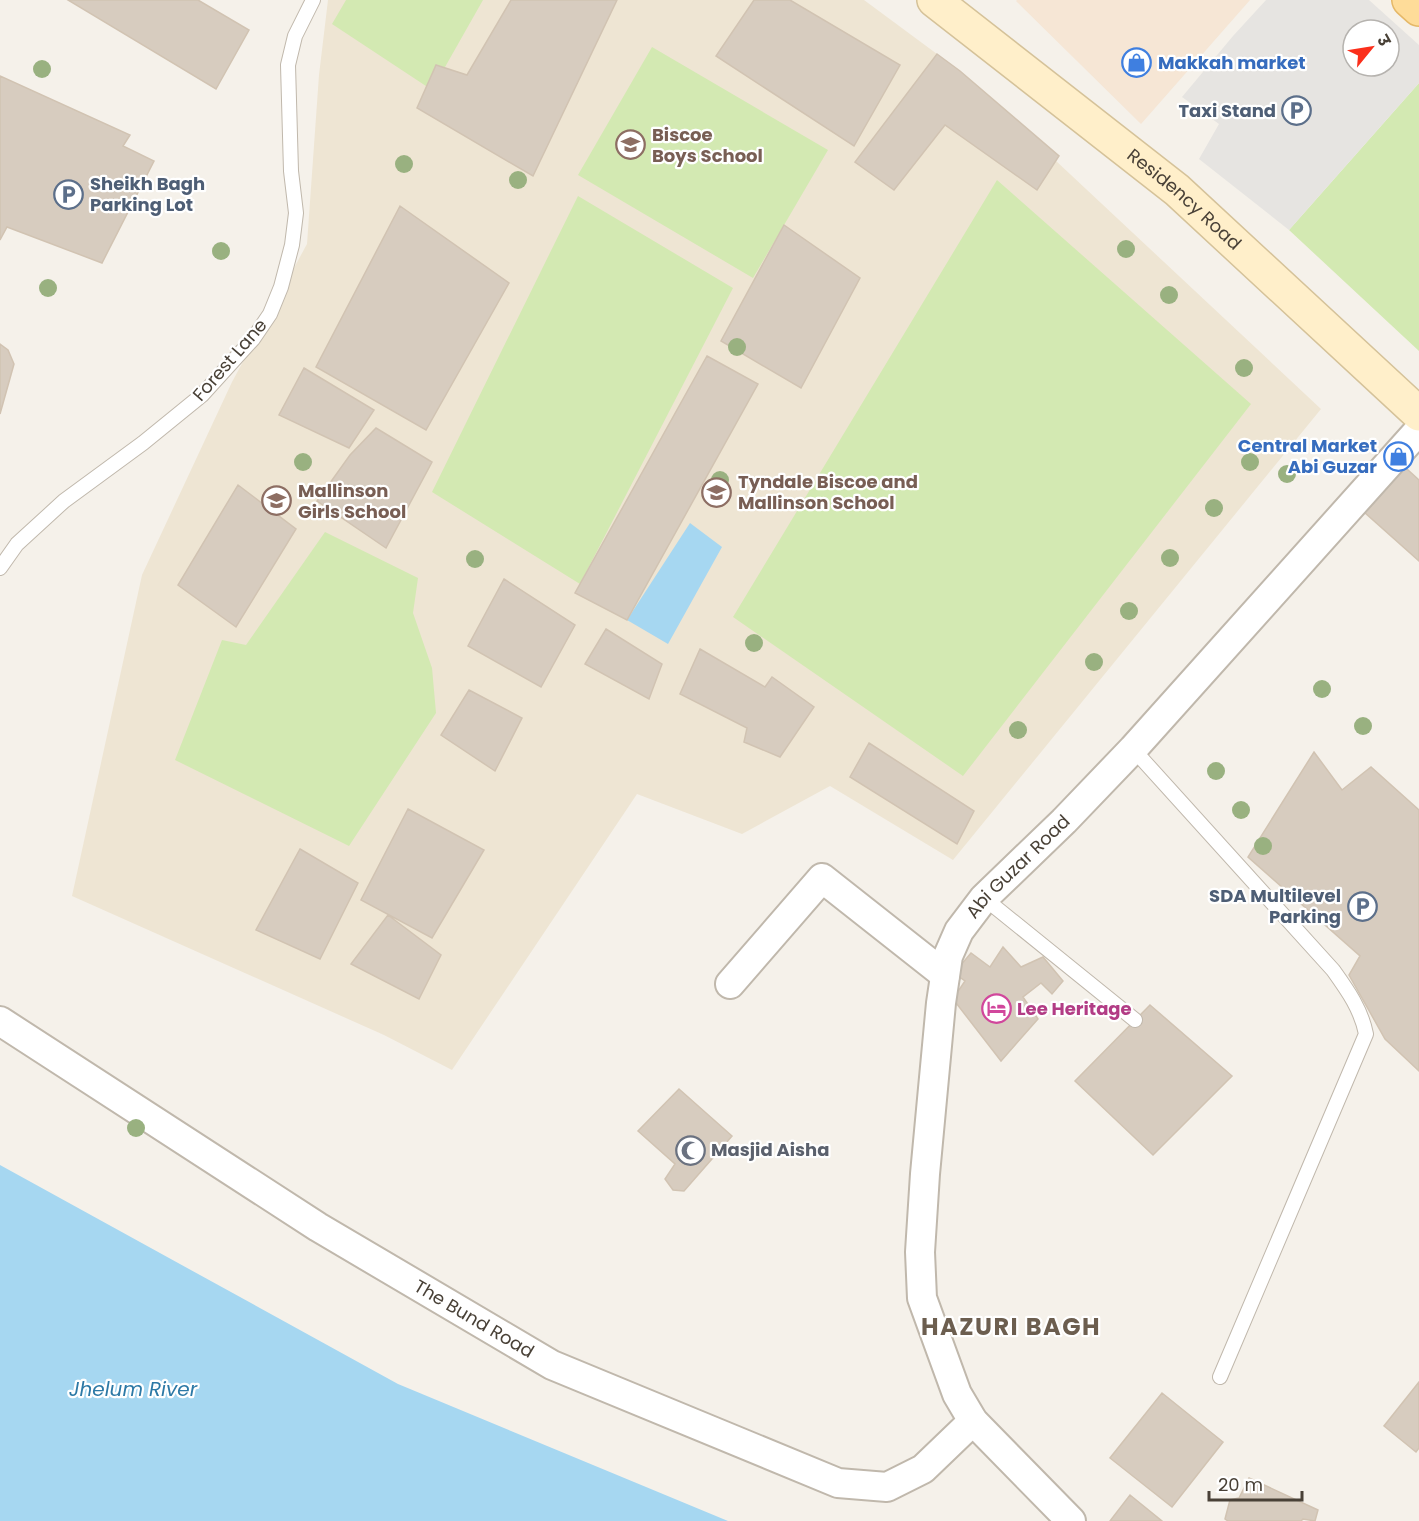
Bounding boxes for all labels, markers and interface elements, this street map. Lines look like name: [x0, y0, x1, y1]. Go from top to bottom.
north arrow: [1341, 18, 1401, 78]
text: उ: [1371, 30, 1396, 51]
shop icon: Makkah market: [1121, 47, 1153, 79]
place label: Makkah market: [1158, 50, 1306, 75]
parking icon: Taxi Stand: [1281, 95, 1313, 127]
place label: Taxi Stand: [1178, 98, 1276, 123]
place label: Biscoe Boys School: [652, 122, 763, 168]
school or university icon: Biscoe Boys School: [615, 129, 647, 161]
street label: Residency Road: [1122, 143, 1247, 255]
place label: Sheikh Bagh Parking Lot: [90, 171, 205, 217]
parking icon: Sheikh Bagh Parking Lot: [53, 178, 85, 210]
street label: Forest Lane: [187, 313, 272, 406]
place label: Central Market Abi Guzar: [1238, 433, 1377, 479]
shop icon: Central Market Abi Guzar: [1382, 440, 1414, 472]
place label: Tyndale Biscoe and Mallinson School: [738, 469, 918, 515]
school or university icon: Tyndale Biscoe and Mallinson School: [701, 476, 733, 508]
place label: Mallinson Girls School: [298, 478, 406, 524]
school or university icon: Mallinson Girls School: [261, 485, 293, 517]
street label: Abi Guzar Road: [960, 809, 1075, 923]
place label: SDA Multilevel Parking: [1209, 883, 1341, 929]
parking icon: SDA Multilevel Parking: [1346, 890, 1378, 922]
hotel icon: Lee Heritage: [980, 993, 1012, 1025]
place label: Lee Heritage: [1017, 996, 1132, 1021]
mosque icon: Masjid Aisha: [674, 1134, 706, 1166]
place label: Masjid Aisha: [711, 1137, 829, 1162]
street label: The Bund Road: [410, 1273, 539, 1364]
district label: HAZURI BAGH: [921, 1310, 1101, 1343]
water label: Jhelum River: [69, 1375, 198, 1403]
scale bar: [1209, 1464, 1302, 1502]
text: 20 m: [1218, 1472, 1263, 1497]

